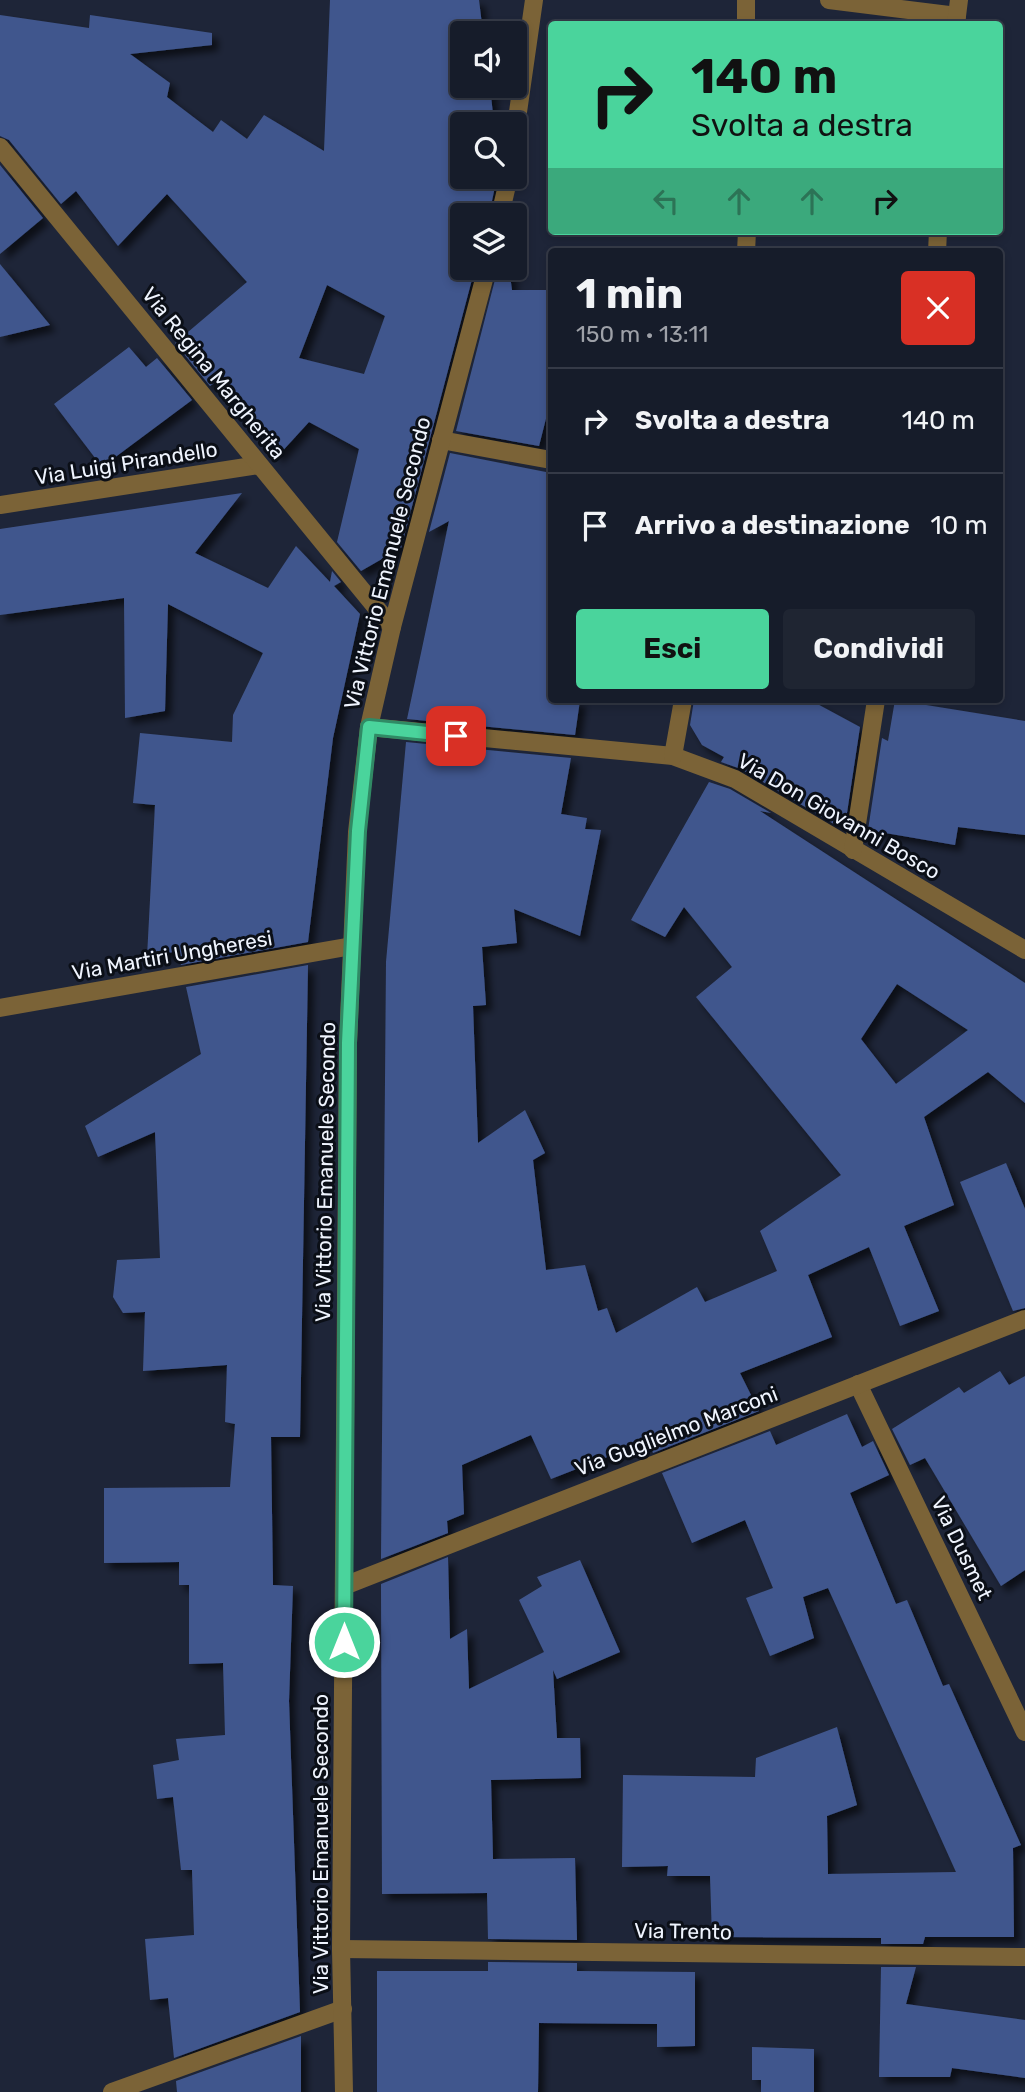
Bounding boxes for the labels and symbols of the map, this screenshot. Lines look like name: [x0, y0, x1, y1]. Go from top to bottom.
street label: Via Regina Margherita: [137, 282, 291, 464]
street label: Via Vittorio Emanuele Secondo: [339, 414, 435, 712]
street label: Via Luigi Pirandello: [33, 436, 219, 490]
pin: [426, 706, 486, 766]
street label: Via Don Giovanni Bosco: [733, 748, 945, 884]
street label: Via Martiri Ungheresi: [70, 925, 274, 985]
street label: Via Vittorio Emanuele Secondo: [310, 1022, 340, 1322]
street label: Via Guglielmo Marconi: [571, 1381, 781, 1481]
street label: Via Dusmet: [926, 1492, 998, 1604]
position arrow: [307, 1605, 381, 1679]
street label: Via Vittorio Emanuele Secondo: [308, 1694, 333, 1994]
street label: Via Trento: [634, 1918, 732, 1944]

